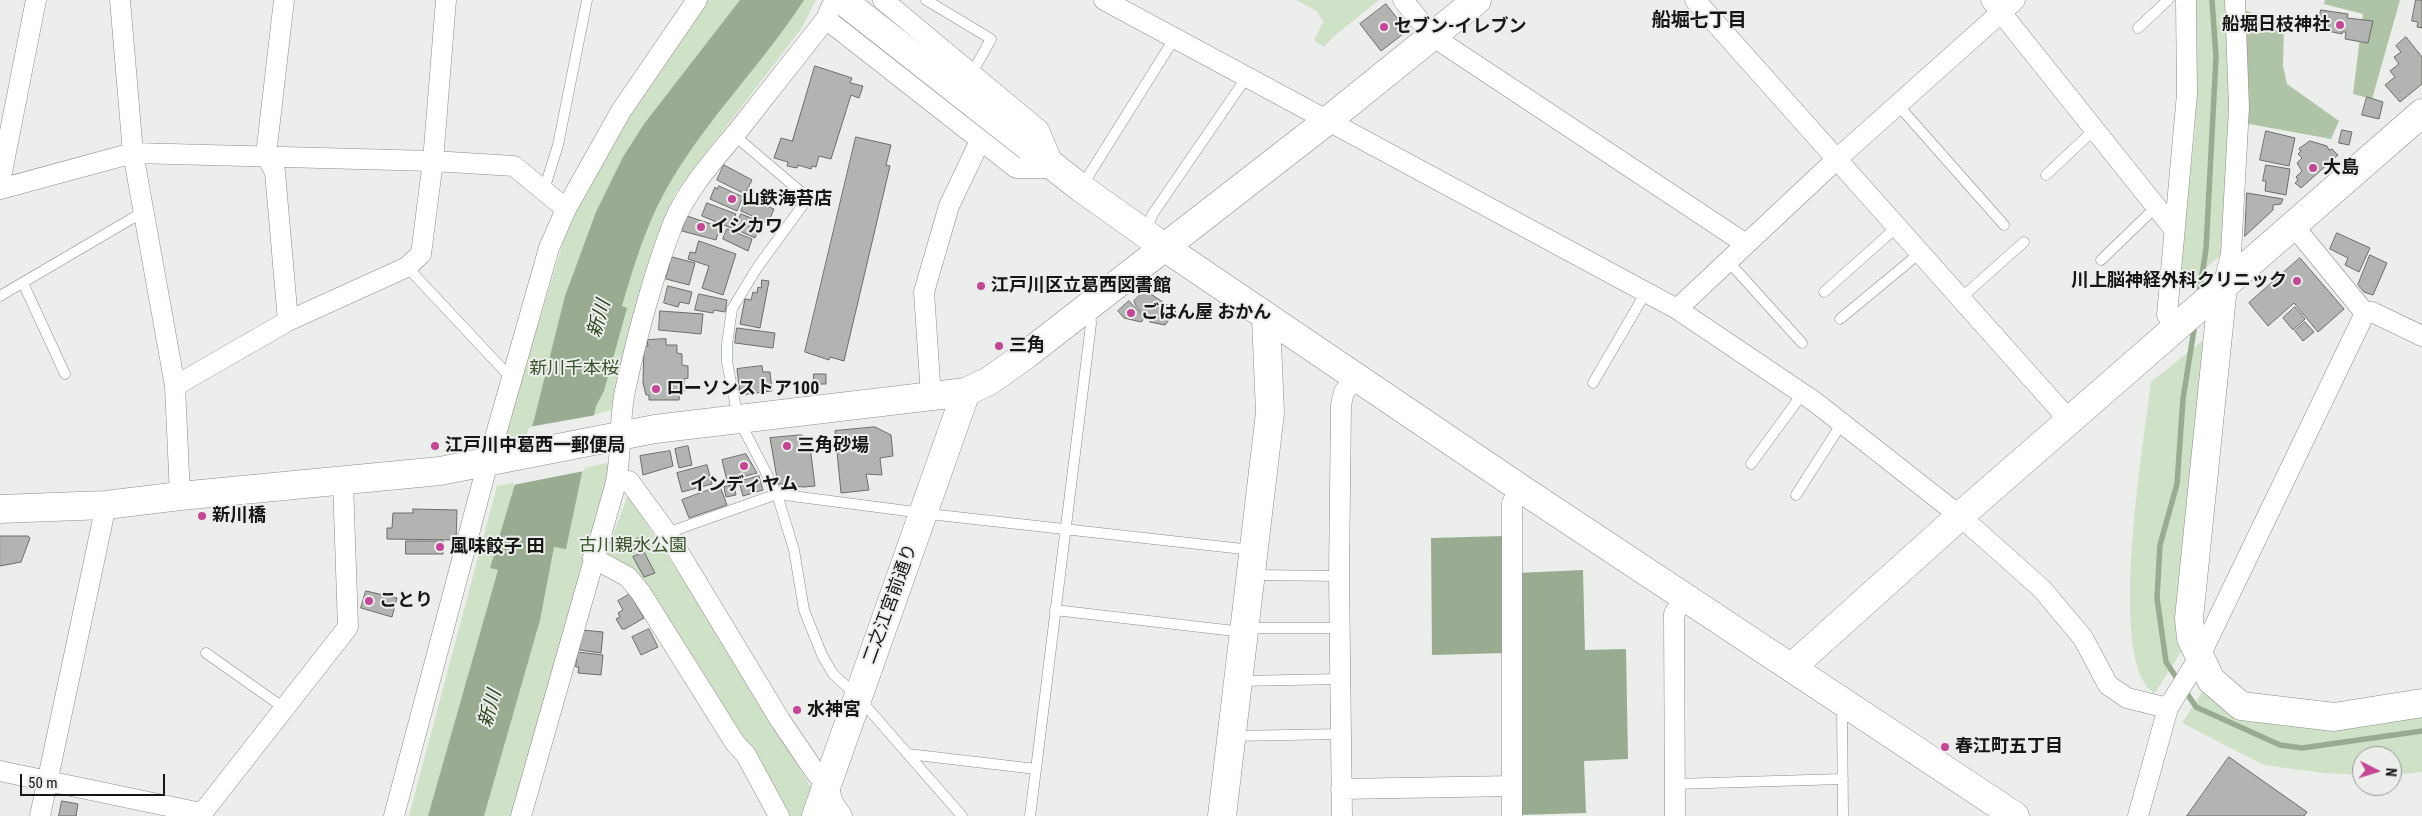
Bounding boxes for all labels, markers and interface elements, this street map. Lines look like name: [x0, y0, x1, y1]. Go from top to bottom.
district label: 船堀七丁目: [1652, 10, 1746, 32]
place label: 船堀日枝神社: [2222, 14, 2330, 36]
place label: セブン-イレブン: [1394, 16, 1526, 38]
marker: 船堀日枝神社: [2334, 19, 2346, 31]
marker: セブン-イレブン: [1378, 21, 1390, 33]
place label: 大島: [2323, 157, 2359, 179]
marker: 大島: [2307, 162, 2319, 174]
place label: 山鉄海苔店: [742, 188, 832, 210]
marker: 山鉄海苔店: [726, 193, 738, 205]
place label: イシカワ: [711, 216, 783, 238]
marker: イシカワ: [695, 221, 707, 233]
place label: 川上脳神経外科クリニック: [2071, 270, 2287, 292]
place label: 江戸川区立葛西図書館: [991, 275, 1171, 297]
marker: 川上脳神経外科クリニック: [2291, 275, 2303, 287]
marker: 江戸川区立葛西図書館: [975, 280, 987, 292]
water label: 新川: [584, 298, 616, 340]
place label: ごはん屋 おかん: [1141, 302, 1271, 324]
marker: ごはん屋 おかん: [1125, 307, 1137, 319]
place label: 三角: [1009, 335, 1045, 357]
marker: 三角: [993, 340, 1005, 352]
park label: 新川千本桜: [529, 358, 619, 380]
place label: ローソンストア100: [666, 378, 819, 400]
marker: ローソンストア100: [650, 383, 662, 395]
place label: 江戸川中葛西一郵便局: [445, 435, 625, 457]
place label: 三角砂場: [797, 435, 869, 457]
marker: 江戸川中葛西一郵便局: [429, 440, 441, 452]
marker: 三角砂場: [781, 440, 793, 452]
marker: インディヤム: [738, 460, 750, 472]
place label: インディヤム: [690, 474, 798, 496]
place label: 新川橋: [212, 505, 266, 527]
marker: 新川橋: [196, 510, 208, 522]
park label: 古川親水公園: [579, 535, 687, 557]
place label: 風味餃子 田: [450, 536, 544, 558]
marker: 風味餃子 田: [434, 541, 446, 553]
street label: 二之江宮前通り: [859, 541, 923, 667]
place label: ことり: [379, 590, 433, 612]
marker: ことり: [363, 595, 375, 607]
water label: 新川: [475, 688, 507, 730]
place label: 水神宮: [807, 699, 861, 721]
marker: 水神宮: [791, 704, 803, 716]
place label: 春江町五丁目: [1955, 736, 2063, 758]
marker: 春江町五丁目: [1939, 741, 1951, 753]
north arrow: [2352, 746, 2402, 796]
scale bar: [22, 764, 168, 796]
text: N: [2383, 767, 2399, 777]
text: 50 m: [28, 774, 58, 792]

